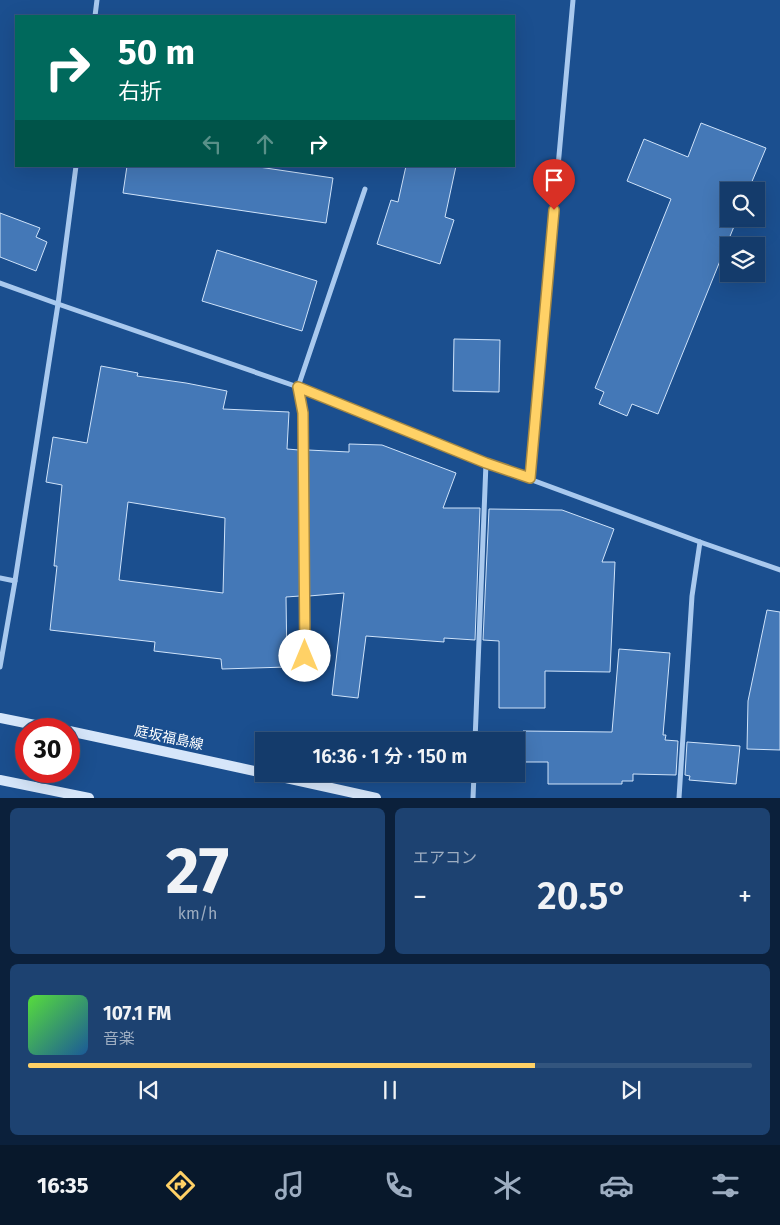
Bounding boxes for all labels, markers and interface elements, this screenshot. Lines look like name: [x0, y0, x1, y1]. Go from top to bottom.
text: 50 m: [118, 31, 195, 73]
icon: right: [35, 35, 100, 100]
text: 右折: [118, 78, 162, 105]
icon: left: [198, 130, 226, 158]
icon: ahead: [251, 130, 279, 158]
icon: right: [304, 130, 332, 158]
pin: [533, 159, 575, 210]
icon: arrive: [540, 166, 568, 194]
map controls: [720, 182, 765, 282]
button: search: [720, 182, 765, 227]
button: layers: [720, 237, 765, 282]
position arrow: [278, 629, 330, 681]
speed limit sign: 30: [15, 718, 80, 783]
street label: 庭坂福島線: [133, 722, 205, 754]
text: 16:36 · 1 分 · 150 m: [313, 745, 467, 768]
text: 27: [166, 832, 229, 910]
text: エアコン: [413, 848, 477, 867]
text: 20.5°: [537, 873, 628, 919]
text: −: [413, 880, 427, 913]
text: +: [738, 880, 752, 913]
text: km/h: [178, 904, 217, 923]
text: 107.1 FM: [103, 1002, 171, 1025]
text: 音楽: [103, 1029, 135, 1048]
icon: previous: [135, 1076, 163, 1104]
icon: pause: [376, 1076, 404, 1104]
icon: next: [617, 1076, 645, 1104]
icon: directions: [163, 1168, 198, 1203]
icon: music: [272, 1168, 307, 1203]
icon: phone: [381, 1168, 416, 1203]
icon: climate: [490, 1168, 525, 1203]
icon: car: [599, 1168, 634, 1203]
icon: filters: [708, 1168, 743, 1203]
text: 16:35: [37, 1172, 89, 1199]

